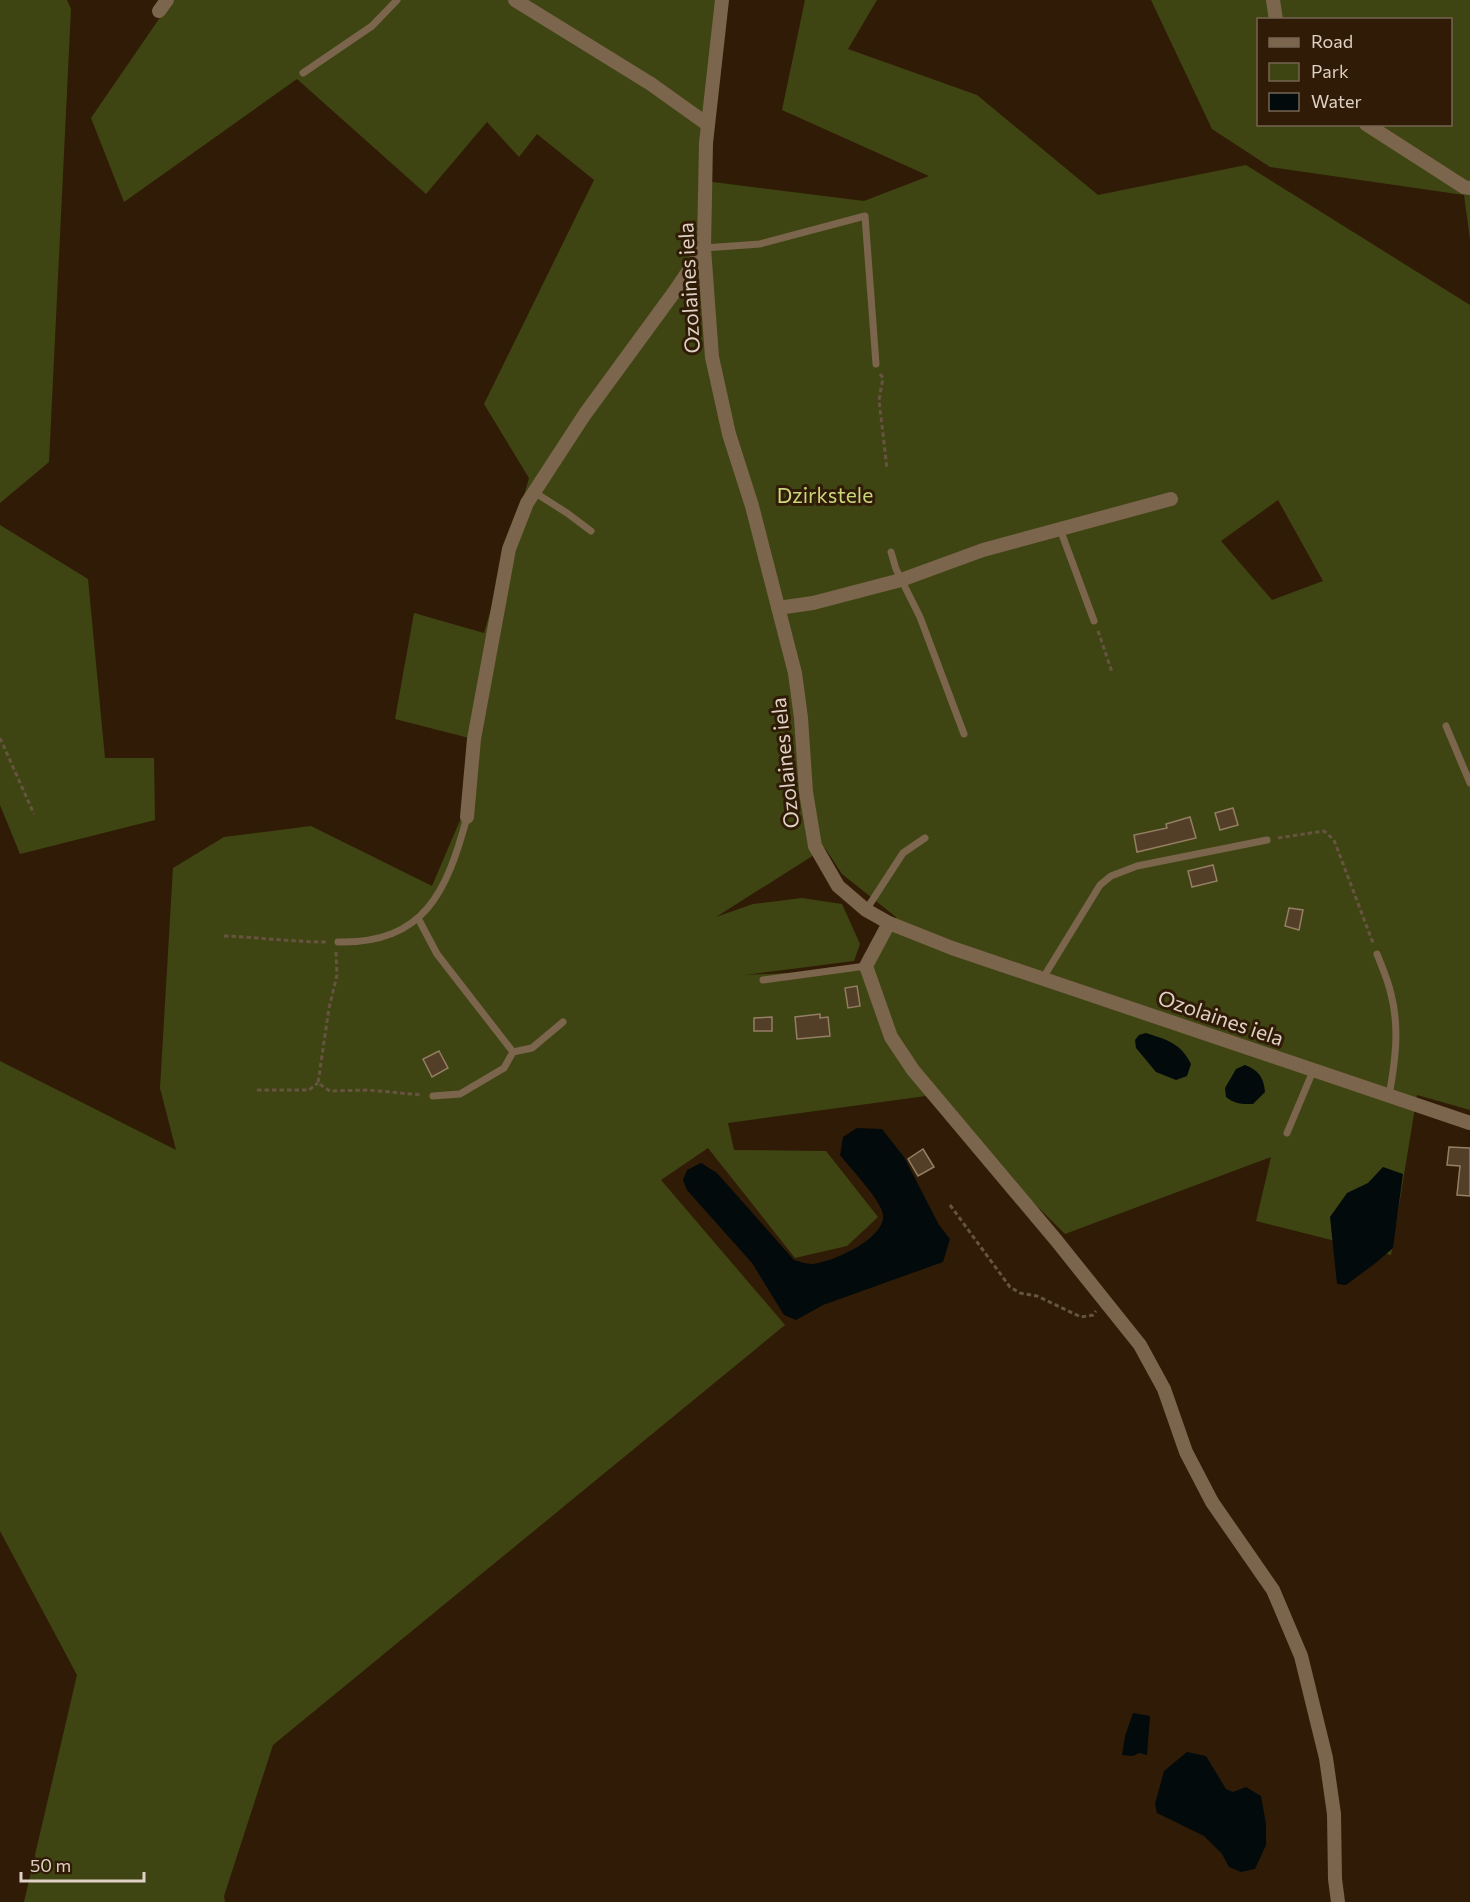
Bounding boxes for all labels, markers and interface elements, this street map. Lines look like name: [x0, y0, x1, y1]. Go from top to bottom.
legend: [1257, 18, 1452, 126]
text: Road: [1311, 30, 1353, 52]
text: Park: [1311, 60, 1349, 82]
text: Water: [1311, 90, 1362, 112]
street label: Ozolaines iela: [672, 222, 704, 354]
park label: Dzirkstele: [777, 482, 873, 507]
street label: Ozolaines iela: [765, 696, 803, 830]
street label: Ozolaines iela: [1155, 984, 1287, 1050]
scale bar: [21, 1845, 144, 1883]
text: 50 m: [30, 1854, 71, 1876]

